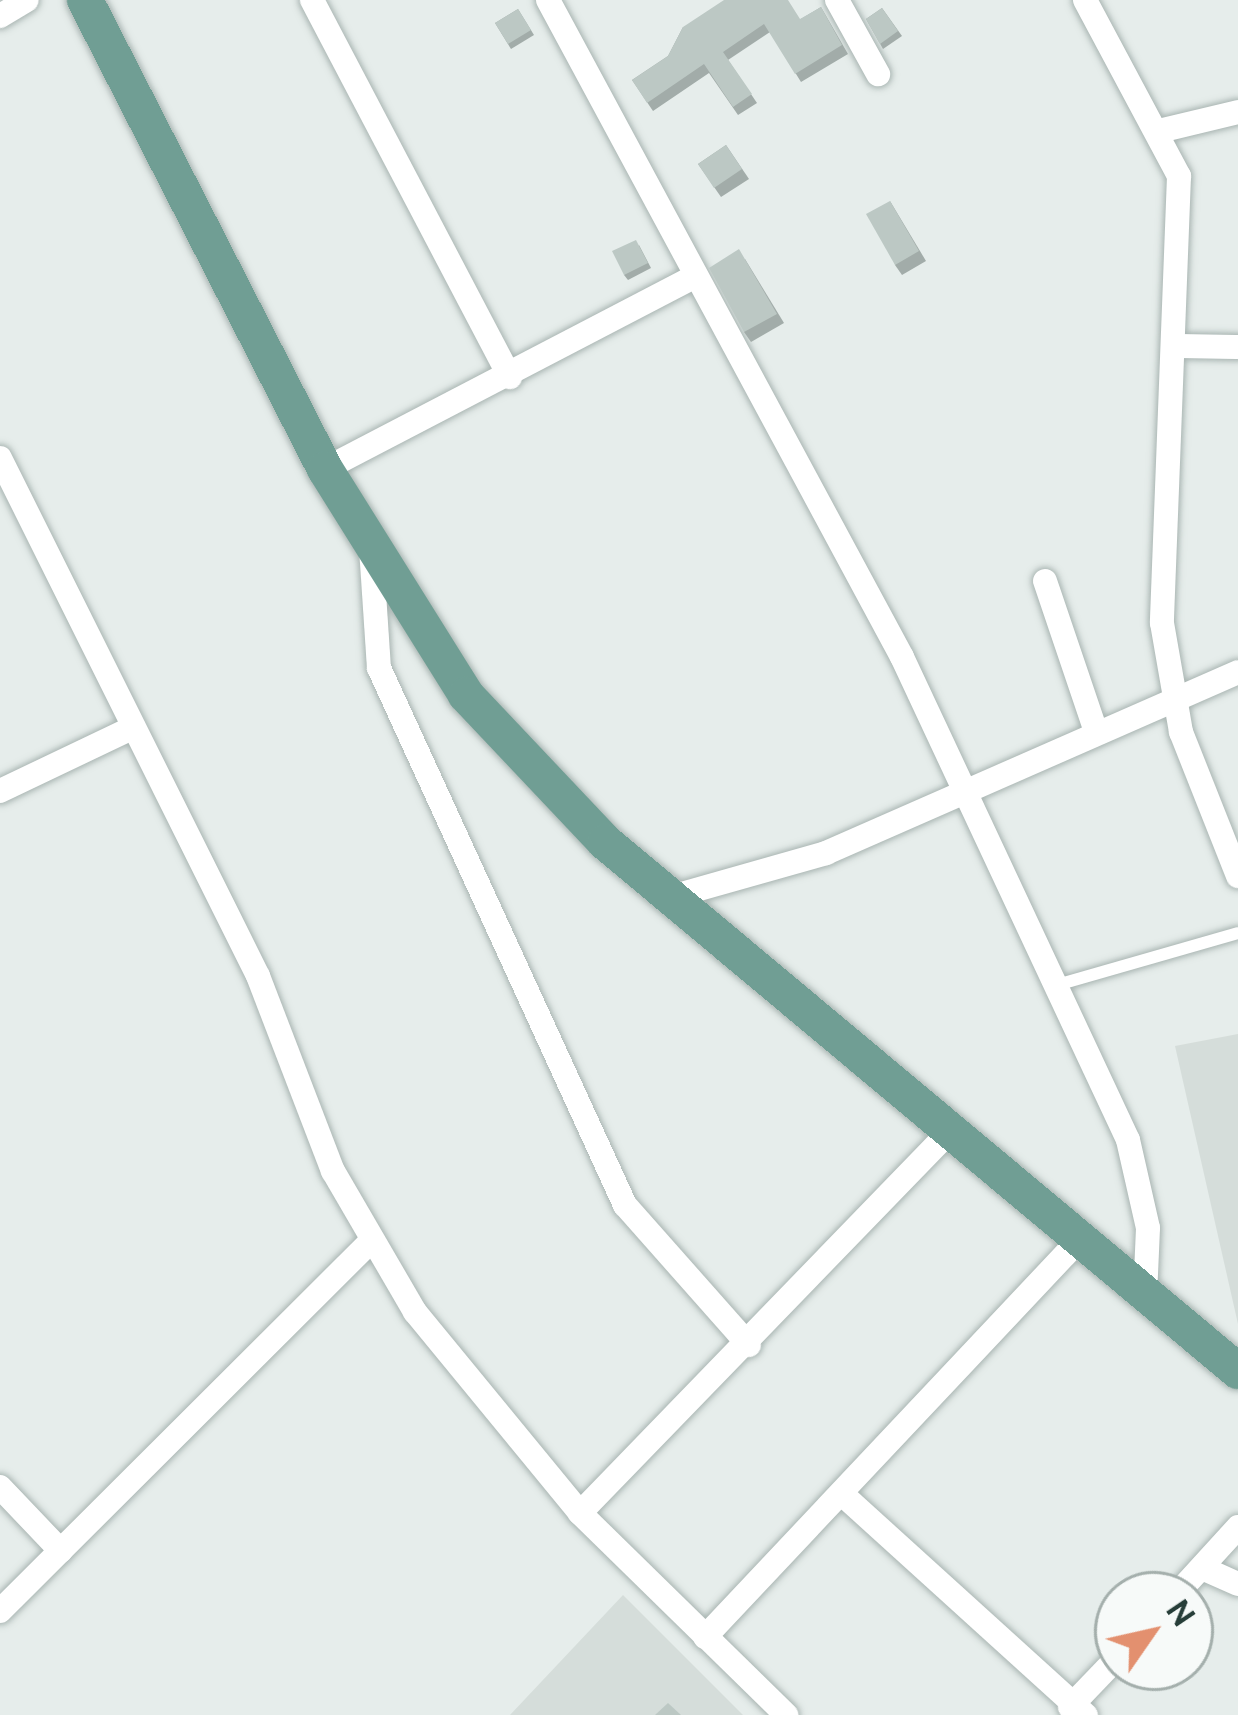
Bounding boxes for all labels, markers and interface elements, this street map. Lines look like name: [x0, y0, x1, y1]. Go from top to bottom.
north arrow: [1094, 1571, 1214, 1691]
text: N: [1158, 1592, 1204, 1633]

